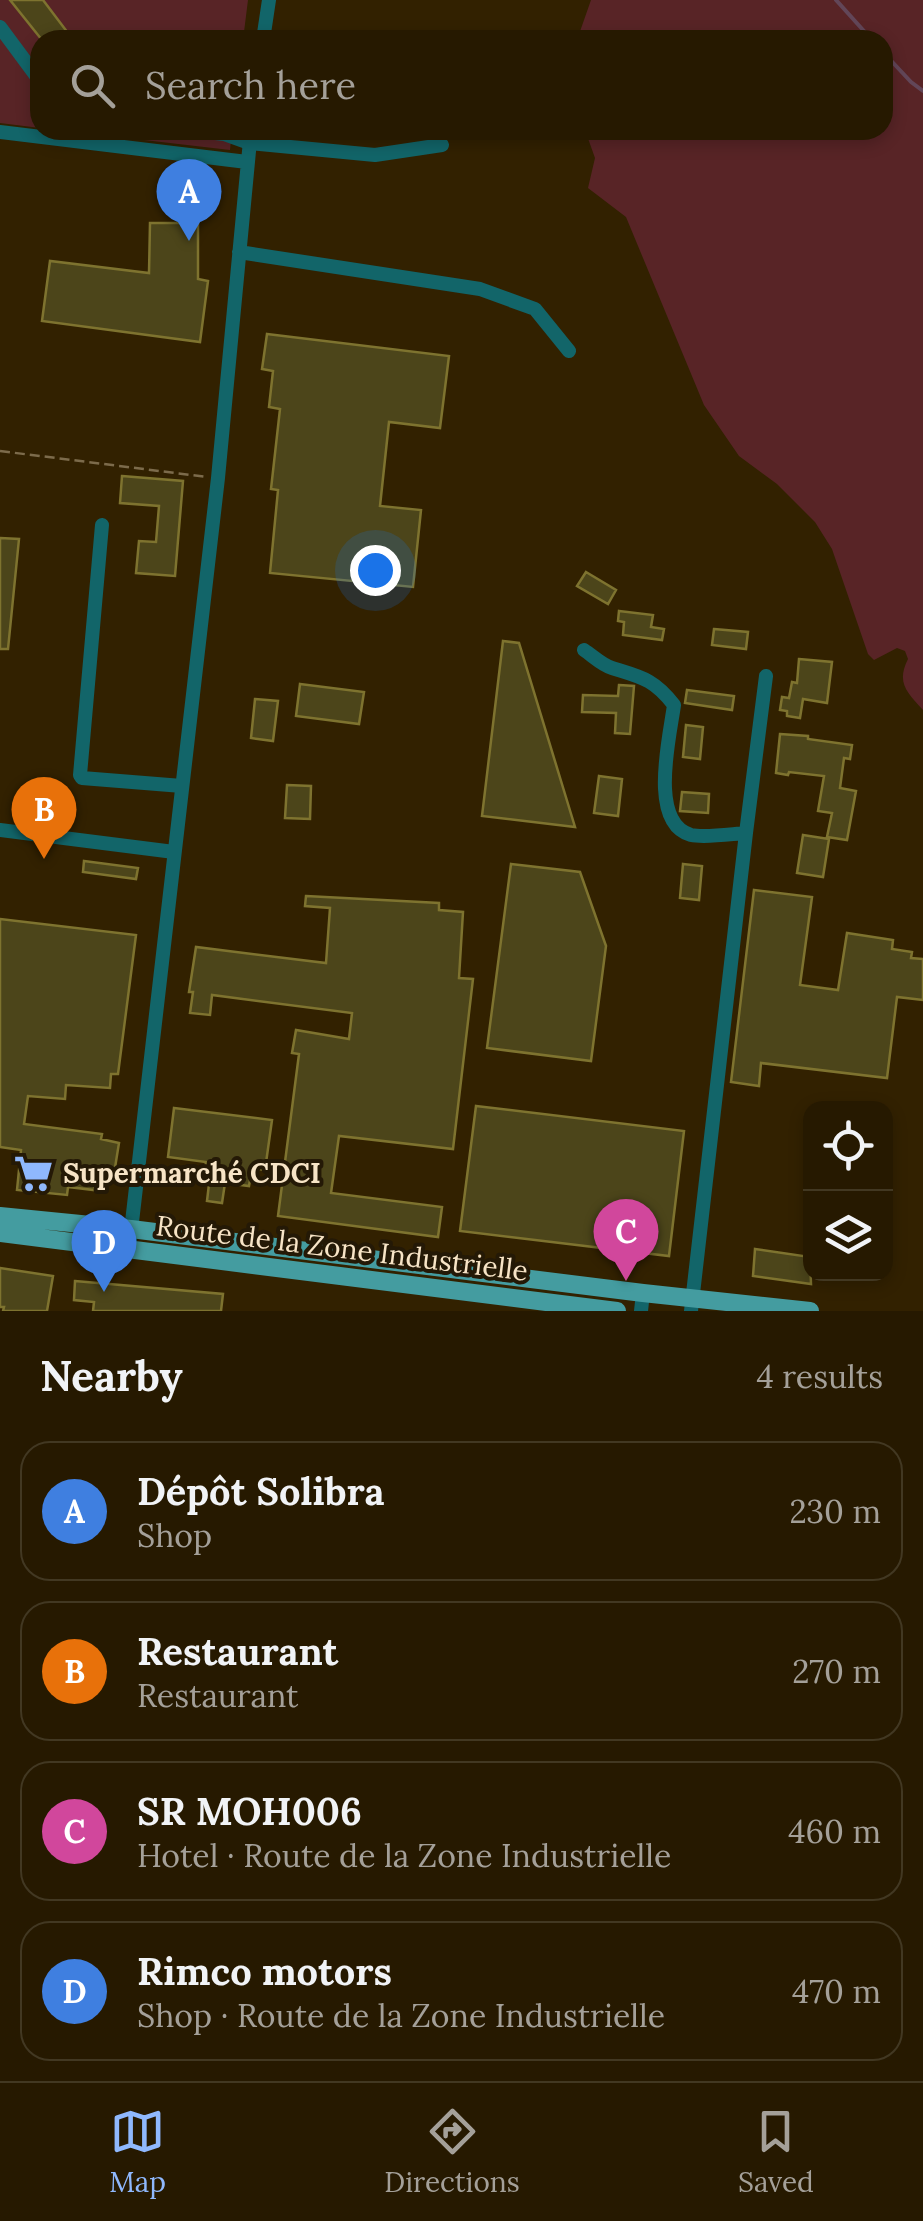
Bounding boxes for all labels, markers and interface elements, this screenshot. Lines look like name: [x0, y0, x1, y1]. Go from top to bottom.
search box: [30, 30, 893, 140]
icon: search: [65, 58, 120, 113]
text: Search here: [145, 61, 356, 109]
pin: A: [156, 158, 222, 241]
your location: [350, 545, 401, 596]
pin: B: [12, 776, 76, 859]
map controls: [803, 1101, 893, 1281]
button: locate: [803, 1101, 893, 1191]
supermarket icon: Supermarché CDCI: [12, 1152, 54, 1194]
place label: Supermarché CDCI: [63, 1155, 321, 1191]
button: layers: [803, 1191, 893, 1281]
pin: C: [594, 1198, 658, 1281]
street label: Route de la Zone Industrielle: [154, 1207, 530, 1289]
pin: D: [72, 1210, 136, 1292]
text: Nearby: [40, 1349, 183, 1403]
text: 4 results: [756, 1356, 883, 1397]
text: Dépôt Solibra: [137, 1467, 384, 1515]
text: A: [64, 1491, 85, 1532]
text: 230 m: [790, 1491, 881, 1532]
text: Shop: [137, 1515, 212, 1556]
text: Restaurant: [137, 1627, 338, 1675]
text: B: [64, 1651, 85, 1692]
text: 270 m: [792, 1651, 881, 1692]
text: Restaurant: [137, 1675, 299, 1716]
text: SR MOH006: [137, 1787, 362, 1835]
text: C: [63, 1811, 86, 1852]
text: 460 m: [788, 1811, 881, 1852]
text: Hotel · Route de la Zone Industrielle: [137, 1835, 671, 1876]
text: Rimco motors: [137, 1947, 392, 1995]
text: D: [62, 1971, 87, 2012]
text: 470 m: [792, 1971, 881, 2012]
text: Shop · Route de la Zone Industrielle: [137, 1995, 665, 2036]
tab: Map: [109, 2104, 166, 2200]
tab: Directions: [384, 2104, 520, 2200]
tab: Saved: [738, 2104, 814, 2200]

